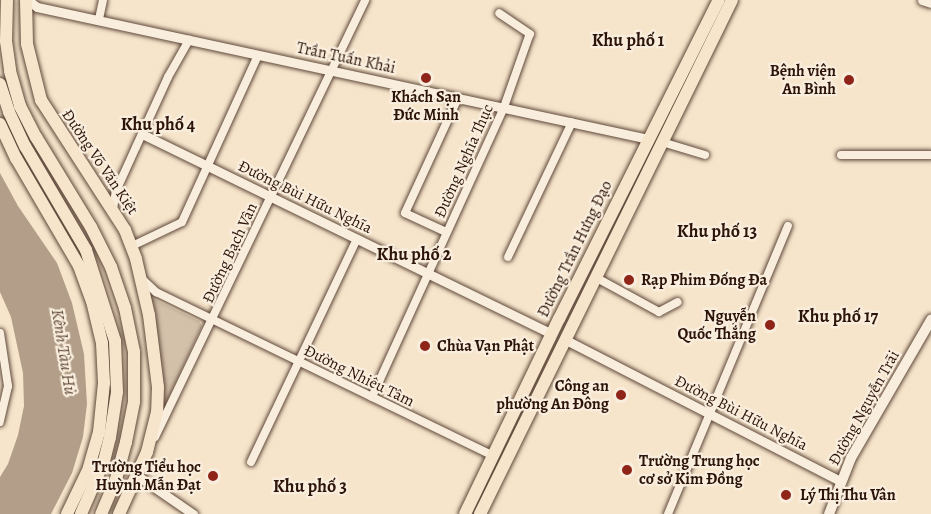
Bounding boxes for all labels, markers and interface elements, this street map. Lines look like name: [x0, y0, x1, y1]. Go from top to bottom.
district label: Khu phố 1: [592, 29, 664, 51]
street label: Trần Tuấn Khải: [295, 38, 397, 78]
place label: Bệnh viện An Bình: [770, 61, 836, 99]
marker: Khách Sạn Đức Minh: [419, 71, 433, 85]
marker: Bệnh viện An Bình: [840, 71, 858, 89]
place label: Khách Sạn Đức Minh: [391, 87, 461, 125]
street label: Đường Nghĩa Thục: [430, 101, 498, 221]
street label: Đường Võ Văn Kiệt: [58, 106, 142, 218]
district label: Khu phố 4: [121, 113, 195, 135]
street label: Đường Bùi Hữu Nghĩa: [235, 156, 375, 238]
street label: Đường Trần Hưng Đạo: [534, 177, 616, 321]
street label: Đường Bạch Vân: [198, 200, 262, 306]
district label: Khu phố 13: [677, 220, 757, 242]
district label: Khu phố 2: [377, 243, 451, 265]
place label: Rạp Phim Đống Đa: [641, 270, 767, 290]
marker: Rạp Phim Đống Đa: [622, 273, 636, 287]
district label: Khu phố 17: [798, 305, 878, 327]
place label: Nguyễn Quốc Thắng: [677, 306, 756, 344]
water label: Kênh Tàu Hủ: [47, 307, 81, 397]
marker: Nguyễn Quốc Thắng: [761, 316, 779, 334]
place label: Chùa Vạn Phật: [437, 336, 534, 356]
marker: Chùa Vạn Phật: [418, 339, 432, 353]
street label: Đường Nhiêu Tâm: [301, 341, 417, 411]
street label: Đường Nguyễn Trãi: [824, 347, 904, 469]
street label: Đường Bùi Hữu Nghĩa: [671, 371, 811, 455]
place label: Công an phường An Đông: [496, 376, 609, 414]
marker: Công an phường An Đông: [614, 388, 628, 402]
place label: Trường Trung học cơ sở Kim Đồng: [639, 451, 760, 489]
place label: Trường Tiểu học Huỳnh Mẫn Đạt: [92, 457, 201, 495]
marker: Trường Trung học cơ sở Kim Đồng: [620, 463, 634, 477]
marker: Trường Tiểu học Huỳnh Mẫn Đạt: [206, 469, 220, 483]
district label: Khu phố 3: [273, 475, 347, 497]
place label: Lý Thị Thu Vân: [800, 485, 896, 505]
marker: Lý Thị Thu Vân: [777, 486, 795, 504]

